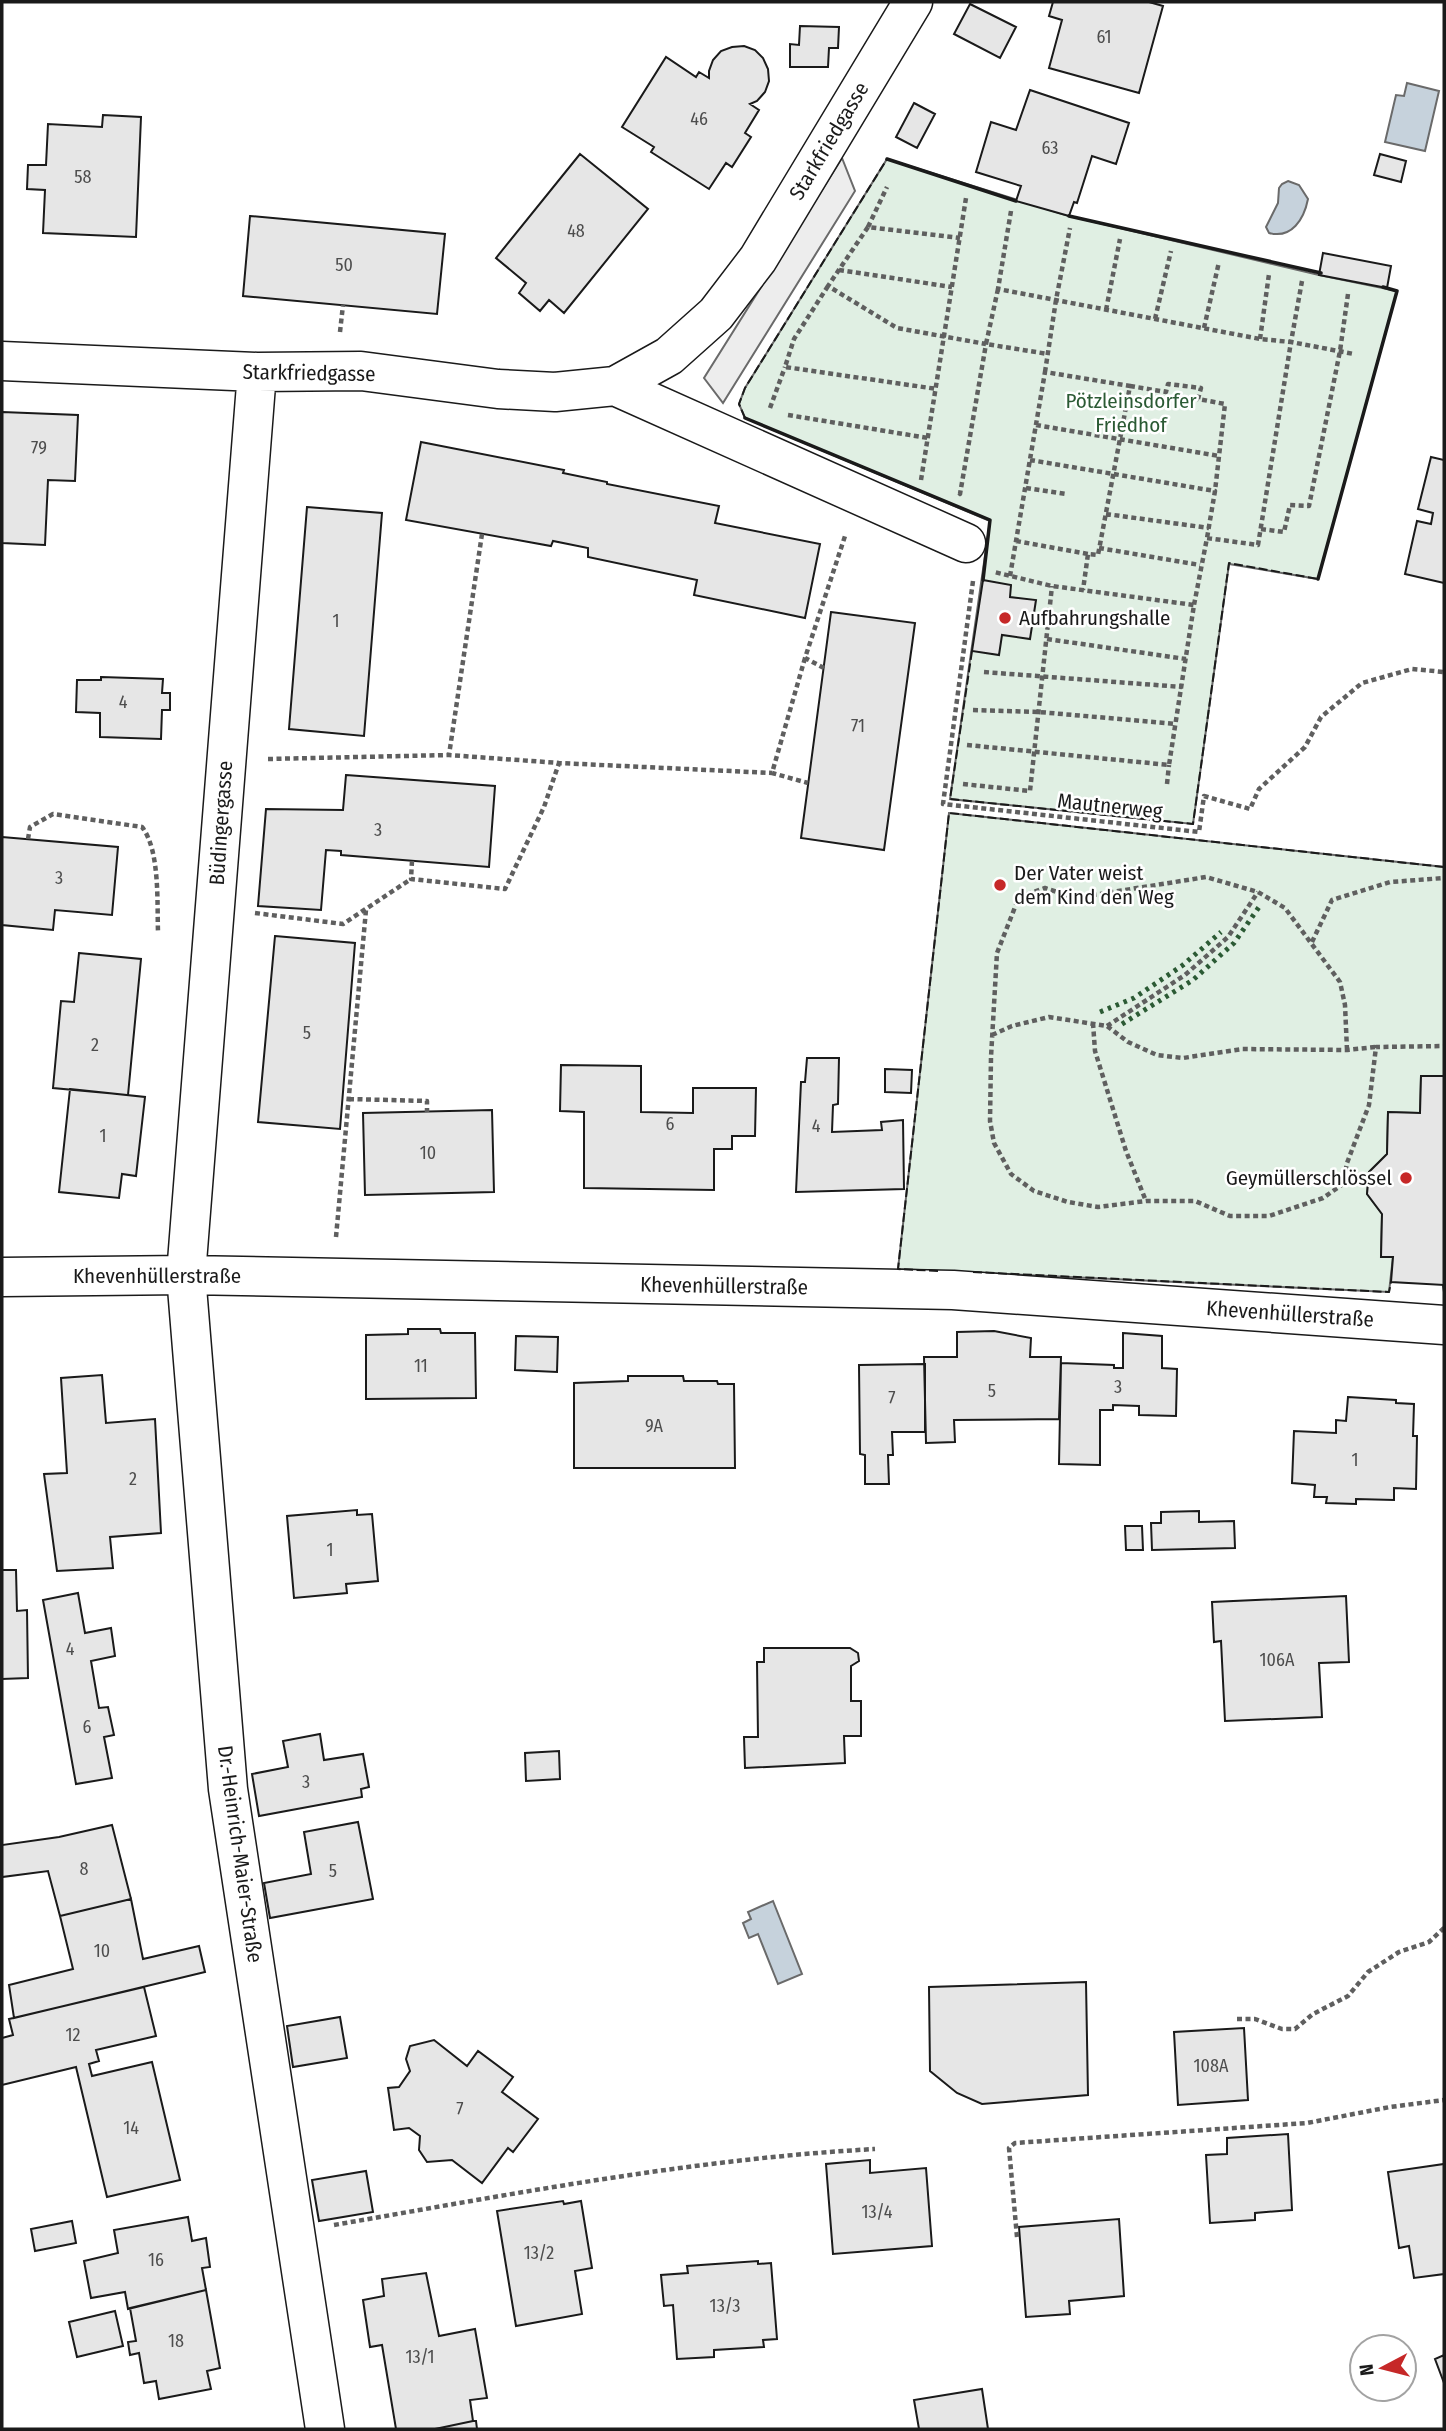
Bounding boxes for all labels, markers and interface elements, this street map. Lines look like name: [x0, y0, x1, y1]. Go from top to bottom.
house number: 61: [1096, 26, 1112, 48]
street label: Starkfriedgasse: [784, 77, 874, 205]
house number: 46: [690, 108, 708, 130]
house number: 63: [1042, 137, 1058, 159]
house number: 58: [74, 166, 92, 188]
house number: 48: [567, 220, 585, 242]
house number: 50: [335, 254, 353, 276]
street label: Starkfriedgasse: [242, 359, 376, 387]
park label: Pötzleinsdorfer Friedhof: [1065, 388, 1197, 438]
house number: 79: [31, 437, 47, 459]
place label: Aufbahrungshalle: [1019, 605, 1170, 631]
house number: 1: [332, 610, 340, 632]
marker: Aufbahrungshalle: [997, 610, 1013, 626]
house number: 4: [119, 691, 128, 713]
house number: 71: [851, 715, 865, 737]
street label: Büdingergasse: [204, 760, 238, 886]
street label: Mautnerweg: [1056, 788, 1164, 824]
house number: 3: [374, 819, 382, 841]
place label: Der Vater weist dem Kind den Weg: [1014, 860, 1174, 910]
house number: 3: [55, 867, 63, 889]
marker: Der Vater weist dem Kind den Weg: [992, 877, 1008, 893]
house number: 5: [303, 1022, 311, 1044]
house number: 2: [91, 1034, 99, 1056]
house number: 6: [666, 1113, 675, 1135]
house number: 4: [812, 1115, 821, 1137]
house number: 1: [99, 1125, 107, 1147]
house number: 10: [420, 1142, 436, 1164]
place label: Geymüllerschlössel: [1226, 1165, 1392, 1191]
marker: Geymüllerschlössel: [1398, 1170, 1414, 1186]
street label: Khevenhüllerstraße: [73, 1263, 241, 1289]
street label: Khevenhüllerstraße: [640, 1272, 808, 1300]
street label: Khevenhüllerstraße: [1205, 1295, 1375, 1333]
house number: 11: [414, 1355, 428, 1377]
house number: 3: [1114, 1376, 1122, 1398]
house number: 5: [988, 1380, 996, 1402]
house number: 7: [888, 1387, 896, 1409]
house number: 9A: [645, 1415, 664, 1437]
house number: 1: [1351, 1449, 1359, 1471]
house number: 2: [129, 1468, 137, 1490]
house number: 1: [326, 1539, 334, 1561]
house number: 4: [66, 1638, 75, 1660]
house number: 106A: [1260, 1649, 1295, 1671]
house number: 6: [83, 1716, 92, 1738]
street label: Dr.-Heinrich-Maier-Straße: [212, 1744, 268, 1964]
house number: 3: [302, 1771, 310, 1793]
house number: 8: [80, 1858, 89, 1880]
house number: 5: [329, 1860, 337, 1882]
house number: 10: [94, 1940, 110, 1962]
house number: 12: [66, 2024, 81, 2046]
house number: 108A: [1194, 2055, 1229, 2077]
house number: 7: [456, 2098, 464, 2120]
house number: 14: [123, 2117, 139, 2139]
house number: 13/4: [861, 2201, 893, 2223]
house number: 13/2: [524, 2242, 554, 2264]
house number: 16: [148, 2249, 164, 2271]
house number: 13/3: [710, 2295, 740, 2317]
house number: 18: [168, 2330, 184, 2352]
north arrow: [1348, 2333, 1418, 2403]
house number: 13/1: [405, 2346, 435, 2368]
text: N: [1355, 2363, 1379, 2377]

